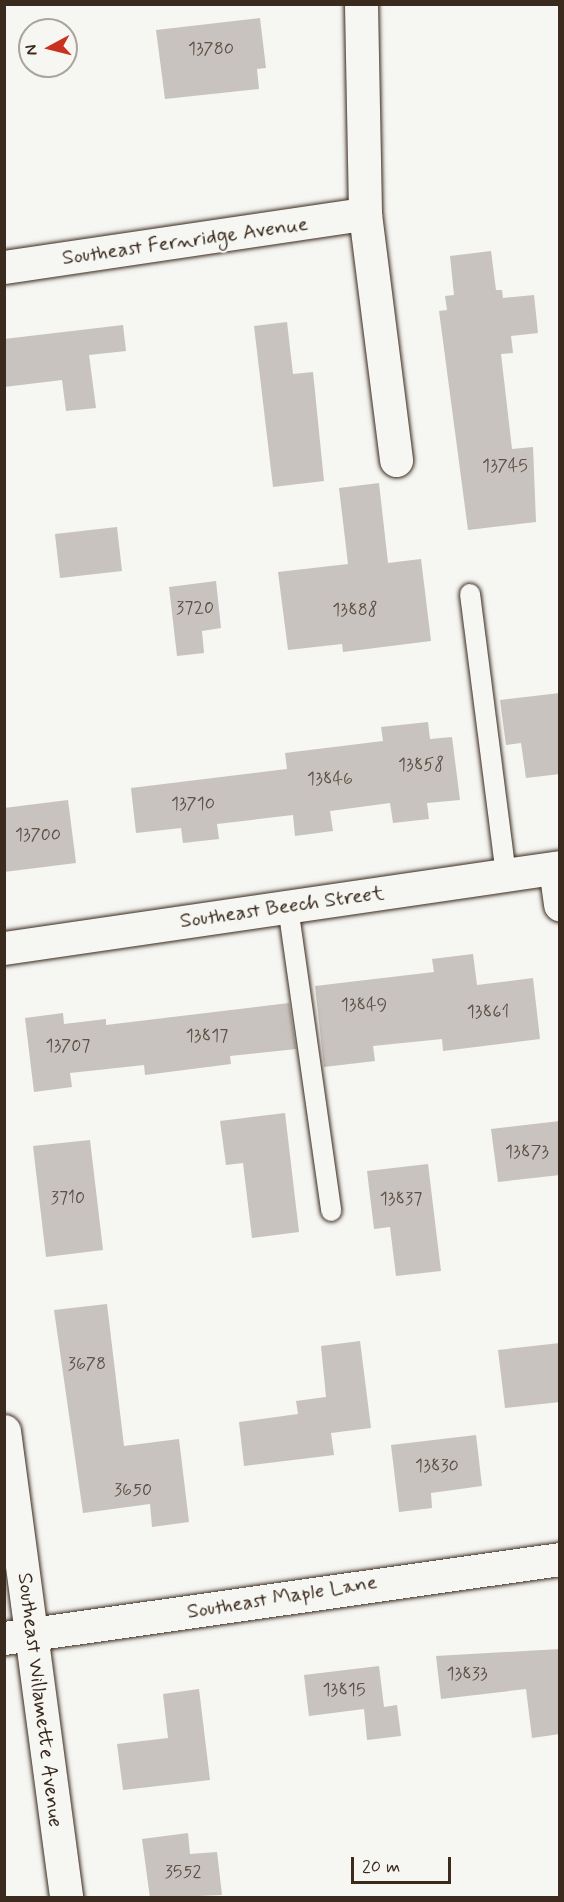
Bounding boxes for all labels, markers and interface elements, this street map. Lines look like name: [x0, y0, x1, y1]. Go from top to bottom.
north arrow: [18, 18, 78, 78]
house number: 13780: [188, 38, 234, 60]
text: N: [21, 43, 43, 57]
street label: Southeast Fernridge Avenue: [60, 211, 310, 271]
house number: 13745: [482, 455, 528, 477]
house number: 3720: [176, 597, 214, 619]
house number: 13888: [332, 599, 378, 621]
house number: 13858: [398, 754, 444, 776]
house number: 13846: [307, 768, 353, 790]
house number: 13710: [171, 793, 215, 815]
house number: 13700: [15, 824, 61, 846]
street label: Southeast Beech Street: [178, 880, 386, 934]
house number: 13849: [341, 994, 387, 1016]
house number: 13861: [467, 1001, 509, 1023]
house number: 13817: [186, 1025, 228, 1047]
house number: 13707: [46, 1035, 90, 1057]
house number: 13873: [505, 1141, 549, 1163]
house number: 3710: [51, 1187, 85, 1209]
house number: 13837: [380, 1188, 422, 1210]
house number: 3678: [68, 1353, 106, 1375]
house number: 13830: [415, 1455, 459, 1477]
house number: 3650: [114, 1479, 152, 1501]
street label: Southeast Willamette Avenue: [12, 1570, 68, 1830]
street label: Southeast Maple Lane: [186, 1570, 378, 1624]
house number: 13833: [446, 1663, 488, 1685]
house number: 13815: [322, 1679, 366, 1701]
scale bar: [354, 1845, 454, 1883]
text: 20 m: [362, 1855, 400, 1879]
house number: 3552: [165, 1861, 201, 1883]

